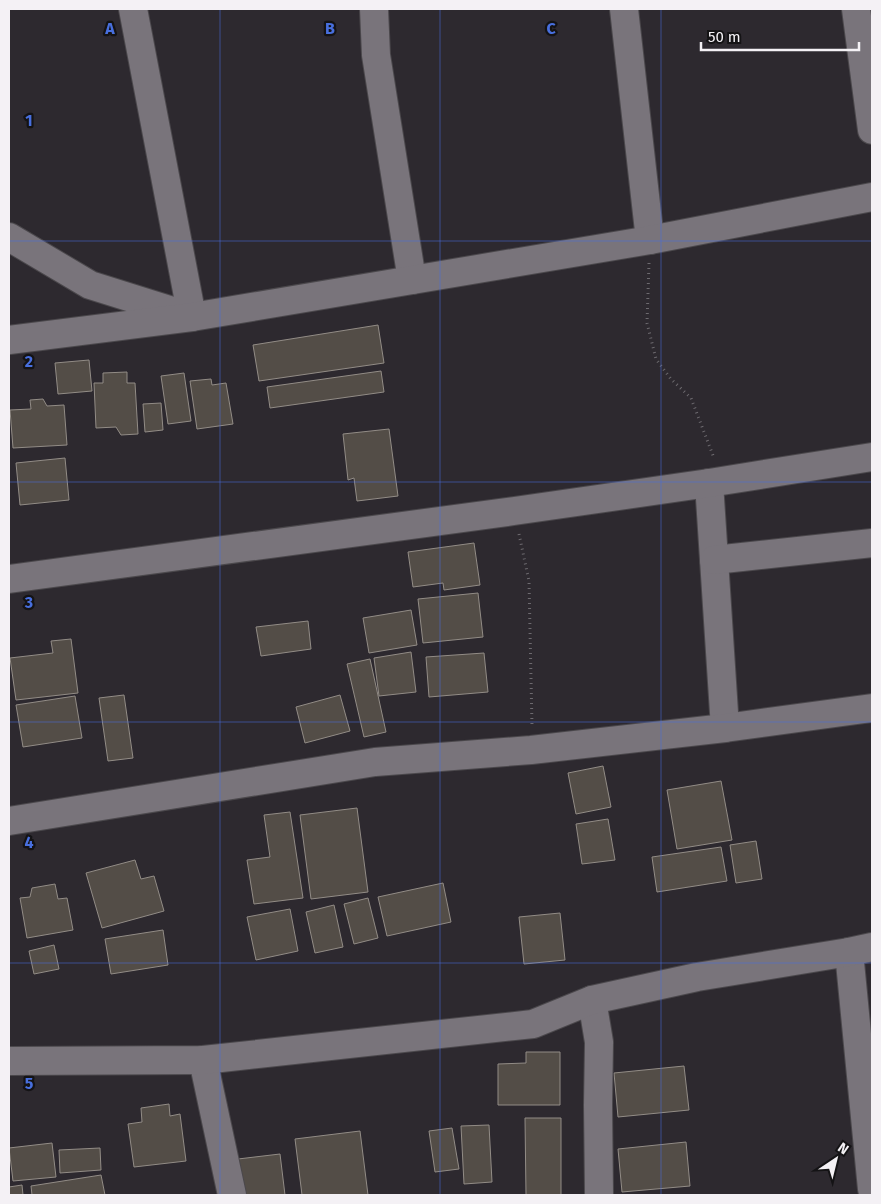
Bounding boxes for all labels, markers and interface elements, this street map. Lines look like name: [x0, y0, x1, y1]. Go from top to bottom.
text: A: [104, 19, 115, 38]
text: B: [325, 19, 335, 38]
text: C: [546, 19, 556, 38]
scale bar: [701, 20, 858, 52]
text: 50 m: [708, 28, 741, 46]
text: 1: [25, 111, 33, 130]
text: 2: [25, 352, 33, 371]
text: 3: [24, 593, 33, 612]
text: 4: [24, 833, 34, 852]
text: 5: [25, 1074, 34, 1093]
north arrow: [811, 1134, 861, 1184]
text: N: [834, 1139, 852, 1158]

